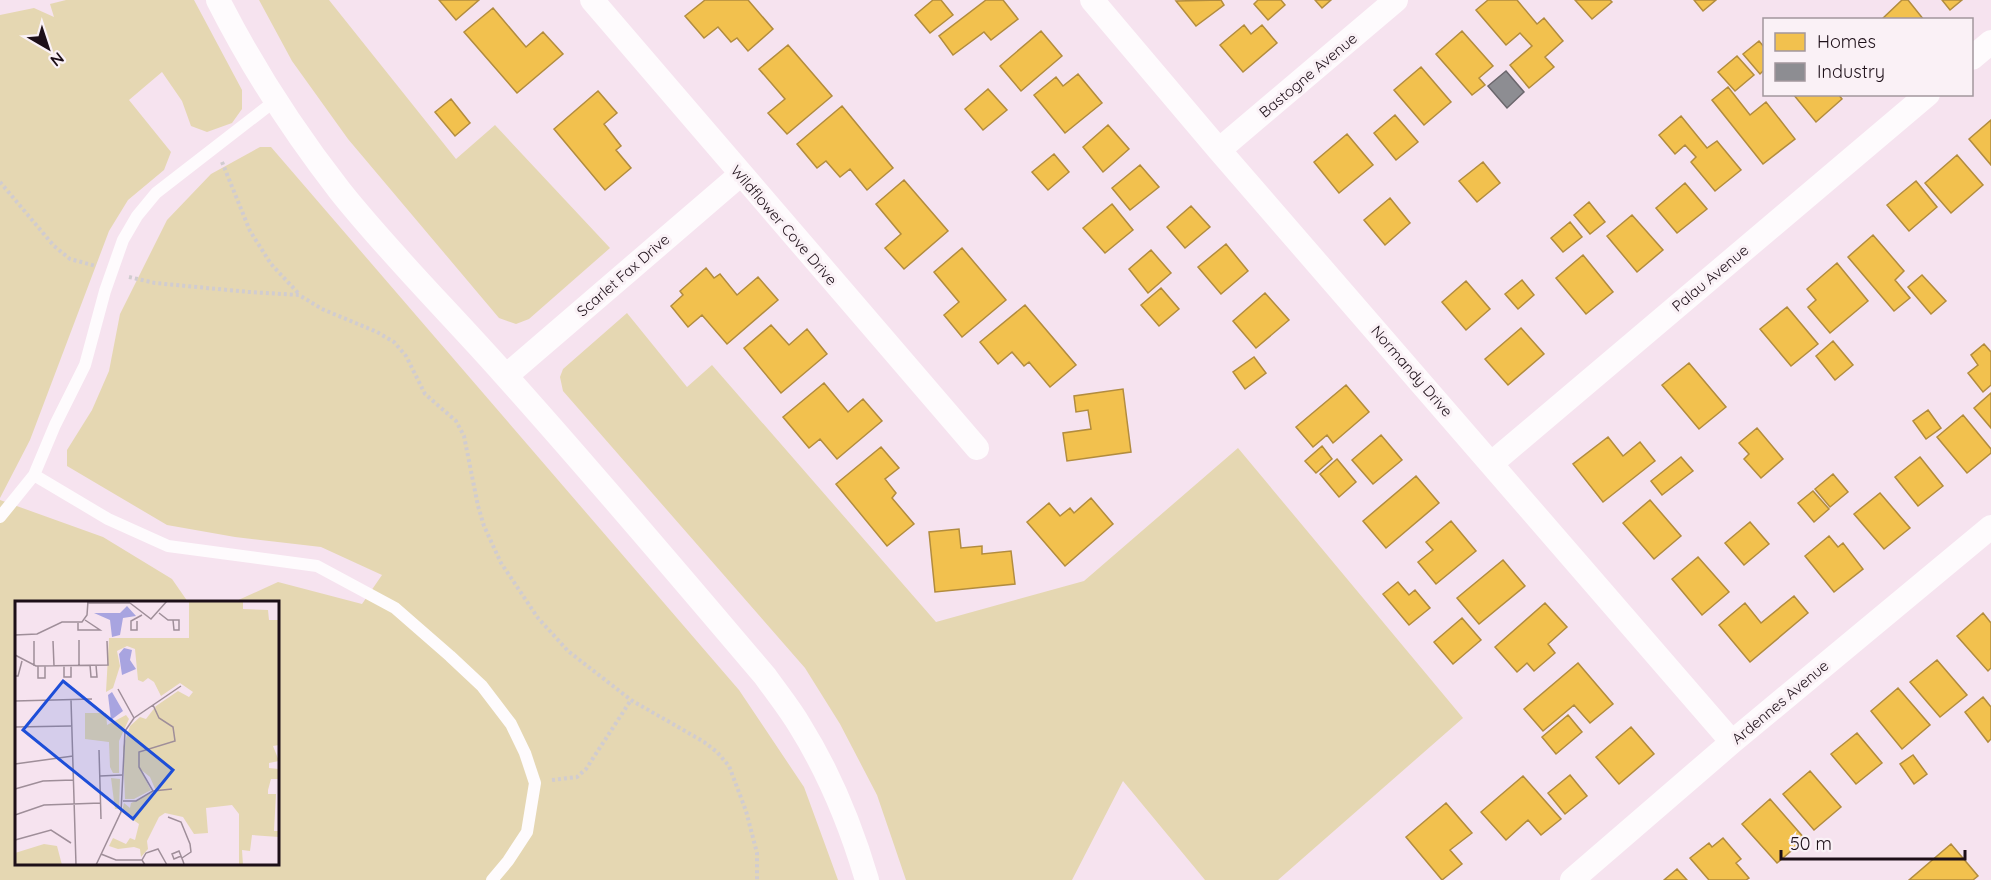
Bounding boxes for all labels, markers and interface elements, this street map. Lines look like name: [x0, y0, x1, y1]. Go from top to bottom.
north arrow: [18, 18, 78, 78]
legend: [1763, 18, 1973, 96]
street label: Bastogne Avenue: [1255, 29, 1361, 121]
text: Homes: [1817, 30, 1876, 53]
text: N: [47, 48, 68, 71]
text: Industry: [1817, 60, 1885, 83]
street label: Wildflower Cove Drive: [727, 161, 841, 289]
street label: Scarlet Fax Drive: [573, 230, 673, 320]
street label: Palau Avenue: [1668, 240, 1752, 316]
street label: Normandy Drive: [1367, 321, 1457, 421]
inset map: [15, 601, 279, 865]
street label: Ardennes Avenue: [1728, 656, 1832, 748]
scale bar: [1781, 823, 1966, 861]
text: 50 m: [1790, 832, 1832, 855]

